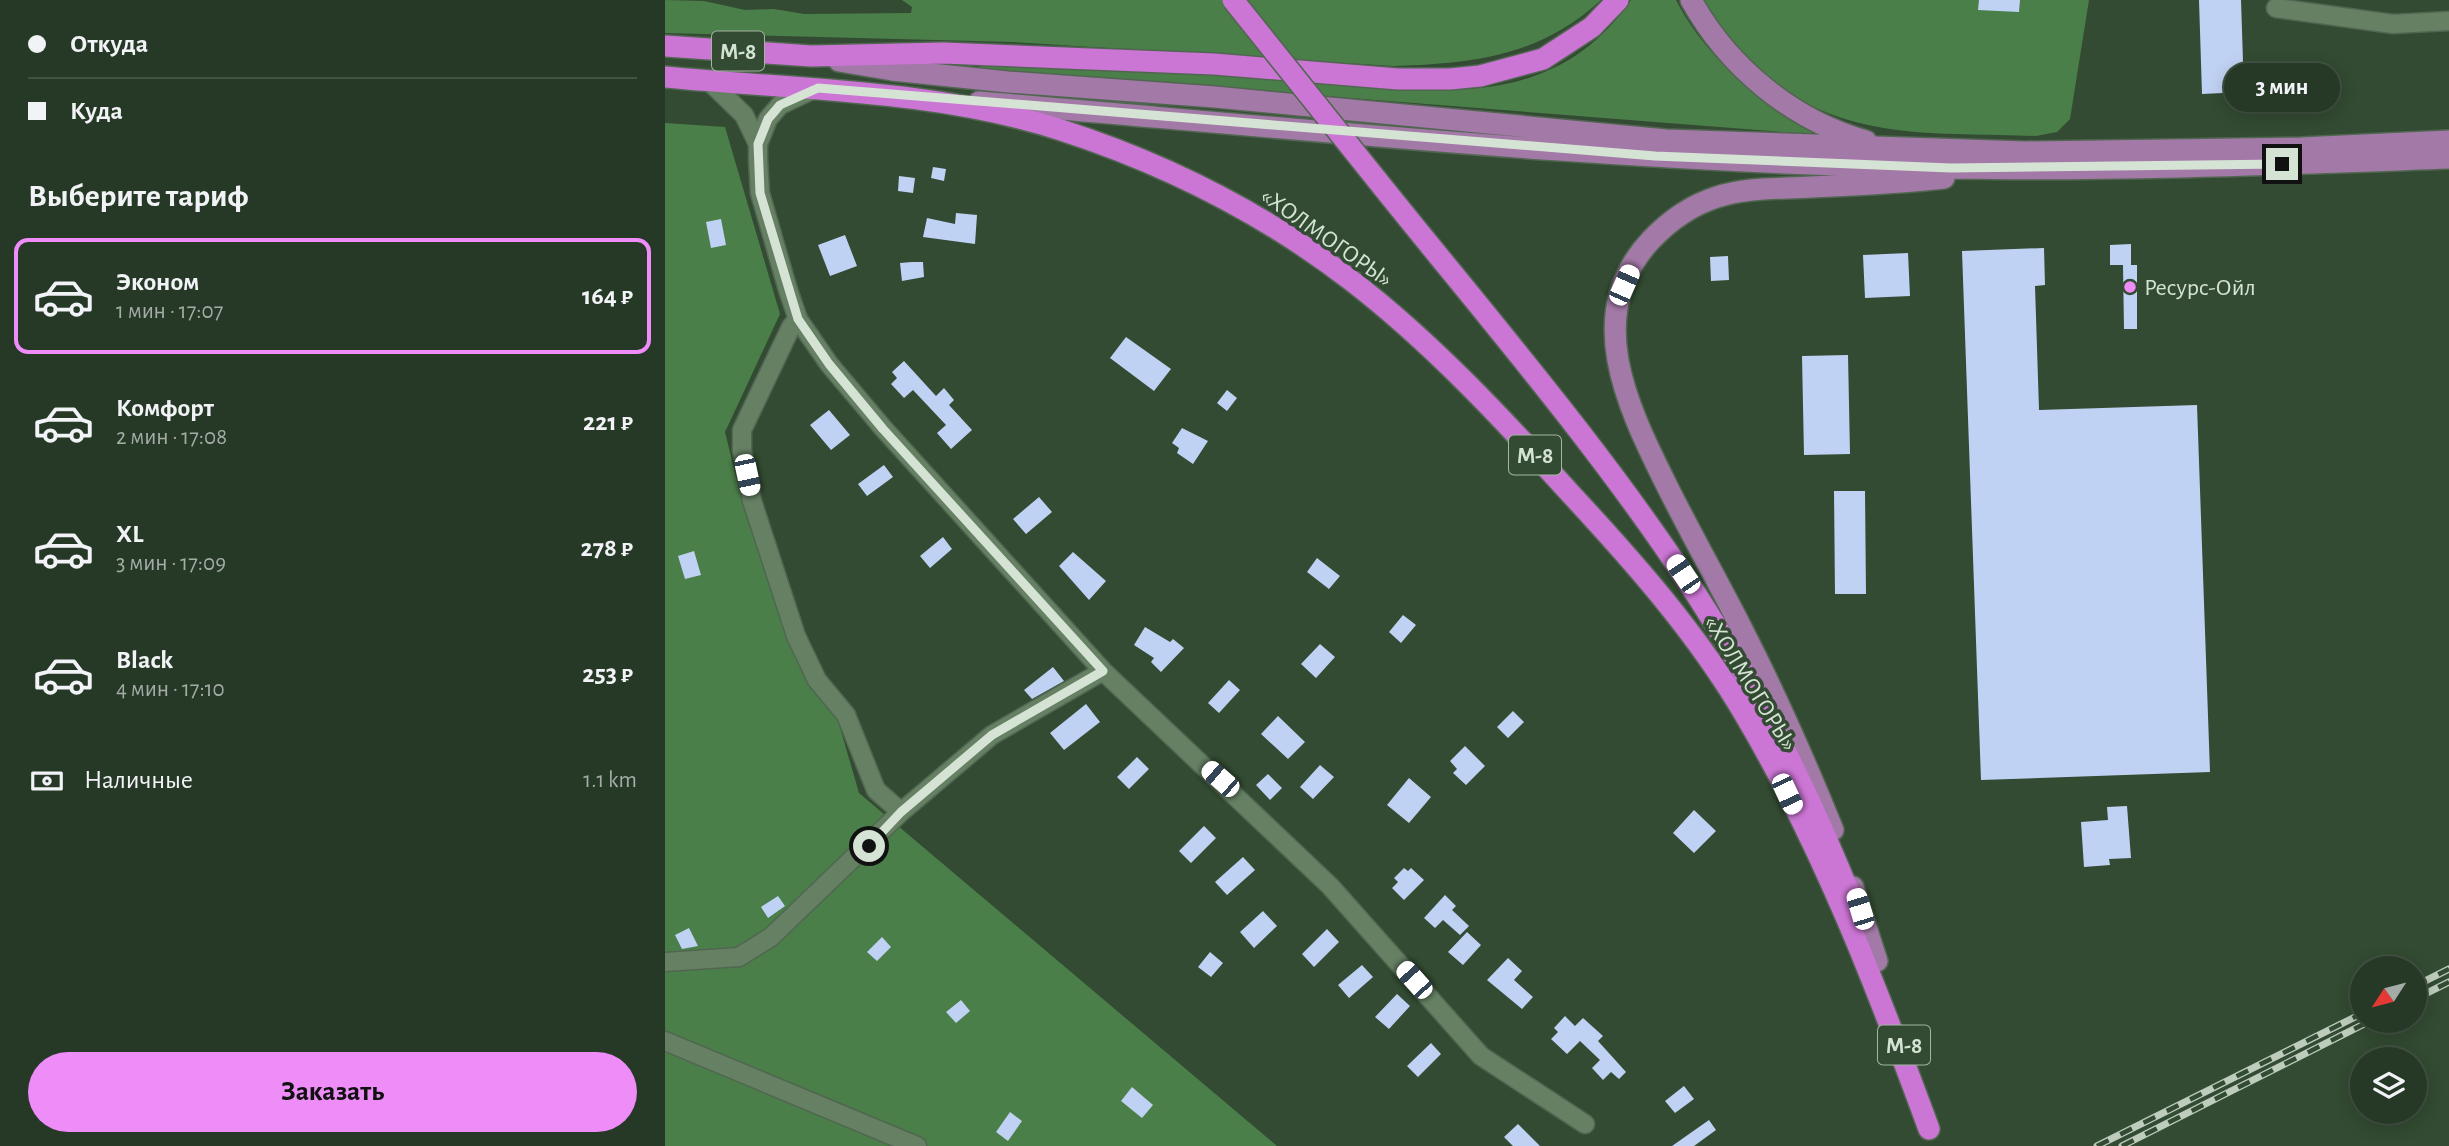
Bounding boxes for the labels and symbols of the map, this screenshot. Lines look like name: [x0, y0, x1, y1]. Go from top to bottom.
road number: М-8: [712, 32, 764, 70]
callout: 3 мин: [2224, 62, 2340, 111]
route end: [2266, 148, 2298, 180]
street label: «ХОЛМОГОРЫ»: [1256, 184, 1397, 292]
car: [1606, 262, 1643, 308]
place label: Ресурс-Ойл: [2144, 276, 2256, 300]
marker: Ресурс-Ойл: [2122, 279, 2138, 295]
road number: М-8: [1509, 436, 1561, 475]
car: [733, 452, 762, 498]
car: [1663, 551, 1704, 597]
street label: «ХОЛМОГОРЫ»: [1699, 611, 1801, 756]
car: [1198, 757, 1243, 801]
car: [1769, 771, 1806, 817]
route start: [853, 830, 885, 862]
car: [1844, 886, 1877, 932]
north arrow: [2350, 956, 2427, 1032]
car: [1393, 957, 1436, 1003]
road number: М-8: [1878, 1026, 1930, 1064]

